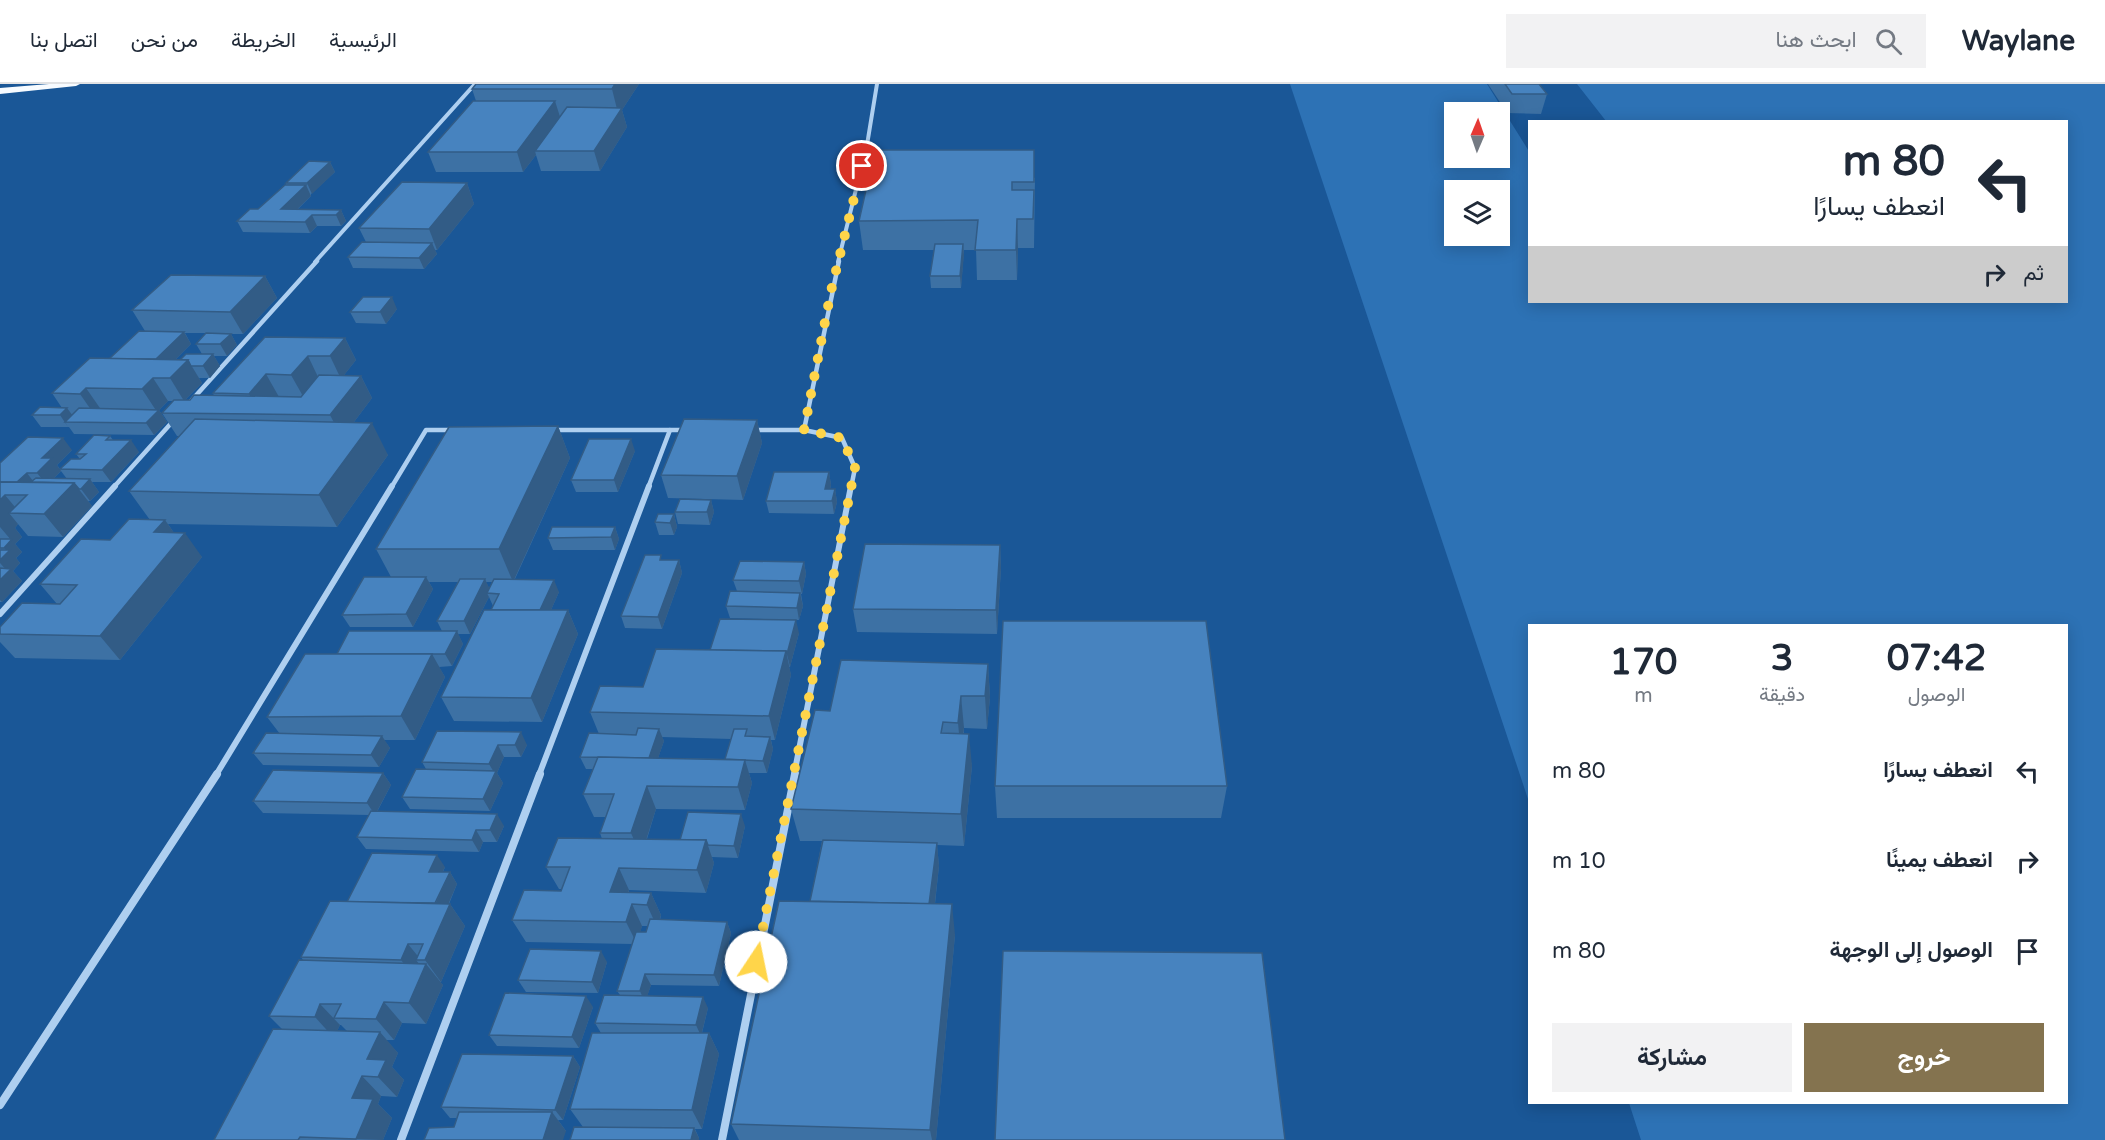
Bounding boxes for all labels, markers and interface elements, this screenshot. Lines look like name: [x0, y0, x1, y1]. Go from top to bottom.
search box: [1506, 14, 1926, 68]
text: Waylane: [1962, 24, 2075, 58]
icon: search: [1872, 25, 1905, 58]
text: ابحث هنا: [1775, 27, 1857, 53]
text: اتصل بنا: [30, 28, 98, 53]
text: من نحن: [131, 28, 198, 53]
text: الخريطة: [231, 28, 296, 53]
text: الرئيسية: [329, 28, 397, 53]
north arrow: [1444, 102, 1510, 168]
map controls: [1444, 102, 1510, 246]
text: 80 m: [1843, 136, 1945, 187]
pin: [836, 140, 887, 191]
icon: left: [1966, 144, 2044, 222]
icon: arrive: [845, 149, 878, 182]
button: layers: [1444, 180, 1510, 246]
text: انعطف يسارًا: [1813, 190, 1945, 223]
icon: right: [1978, 258, 2011, 291]
text: ثم: [2023, 260, 2044, 286]
text: 3: [1771, 637, 1793, 680]
text: 07:42: [1887, 637, 1986, 680]
text: 170: [1610, 641, 1677, 684]
text: دقيقة: [1759, 683, 1805, 707]
text: الوصول: [1908, 683, 1965, 707]
text: m: [1634, 684, 1653, 708]
icon: left: [2011, 755, 2044, 788]
text: انعطف يسارًا: [1883, 757, 1993, 783]
text: 80 m: [1552, 758, 1606, 784]
icon: right: [2011, 845, 2044, 878]
text: انعطف يمينًا: [1886, 847, 1993, 873]
text: 10 m: [1552, 848, 1606, 874]
position arrow: [724, 930, 788, 994]
icon: arrive: [2011, 935, 2044, 968]
text: الوصول إلى الوجهة: [1829, 937, 1993, 963]
text: 80 m: [1552, 938, 1606, 964]
button: مشاركة: [1552, 1023, 1792, 1092]
button: خروج: [1804, 1023, 2044, 1092]

